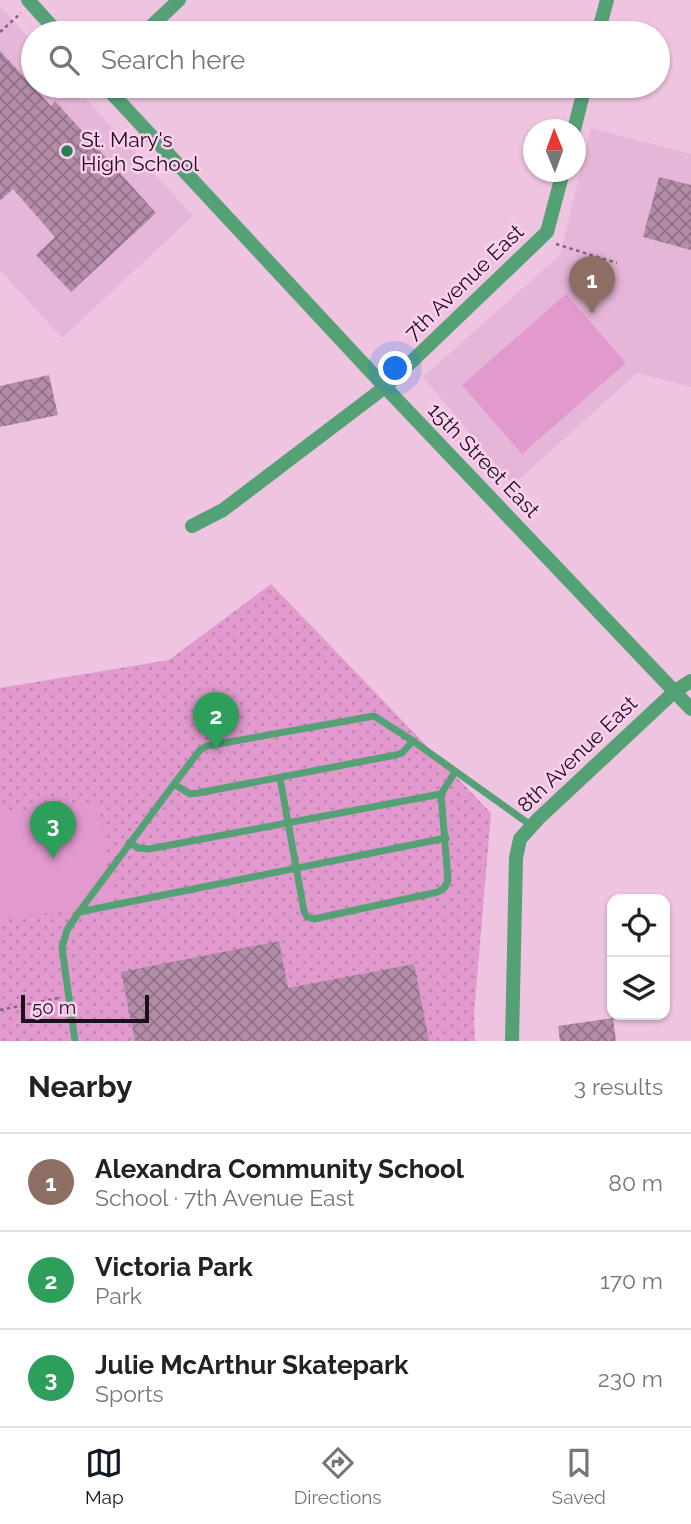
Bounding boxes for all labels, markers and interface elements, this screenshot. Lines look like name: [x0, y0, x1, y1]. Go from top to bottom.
search box: [21, 21, 670, 98]
icon: search: [45, 41, 83, 79]
text: Search here: [101, 45, 245, 75]
north arrow: [523, 119, 586, 182]
place label: St. Mary's High School: [81, 127, 199, 176]
marker: St. Mary's High School: [59, 143, 75, 159]
street label: 7th Avenue East: [399, 219, 529, 345]
pin: 1: [569, 256, 615, 314]
your location: [378, 351, 412, 385]
street label: 15th Street East: [423, 397, 545, 523]
street label: 8th Avenue East: [512, 691, 642, 817]
pin: 2: [193, 692, 239, 750]
pin: 3: [30, 801, 76, 859]
map controls: [607, 894, 670, 1020]
button: locate: [607, 894, 670, 957]
button: layers: [607, 957, 670, 1020]
scale bar: [21, 992, 149, 1024]
text: 50 m: [32, 996, 76, 1018]
text: Nearby: [28, 1069, 132, 1104]
text: 3 results: [574, 1073, 663, 1100]
text: Alexandra Community School: [95, 1154, 464, 1184]
text: 1: [45, 1169, 57, 1196]
text: 80 m: [608, 1169, 663, 1196]
text: School · 7th Avenue East: [95, 1184, 354, 1211]
text: Victoria Park: [95, 1252, 253, 1282]
text: 2: [45, 1267, 57, 1294]
text: 170 m: [600, 1267, 663, 1294]
text: Park: [95, 1282, 142, 1309]
text: Julie McArthur Skatepark: [95, 1350, 409, 1380]
text: 3: [45, 1365, 57, 1392]
text: 230 m: [598, 1365, 663, 1392]
text: Sports: [95, 1380, 164, 1407]
tab: Map: [85, 1444, 124, 1508]
tab: Directions: [294, 1444, 382, 1508]
tab: Saved: [552, 1444, 606, 1508]

